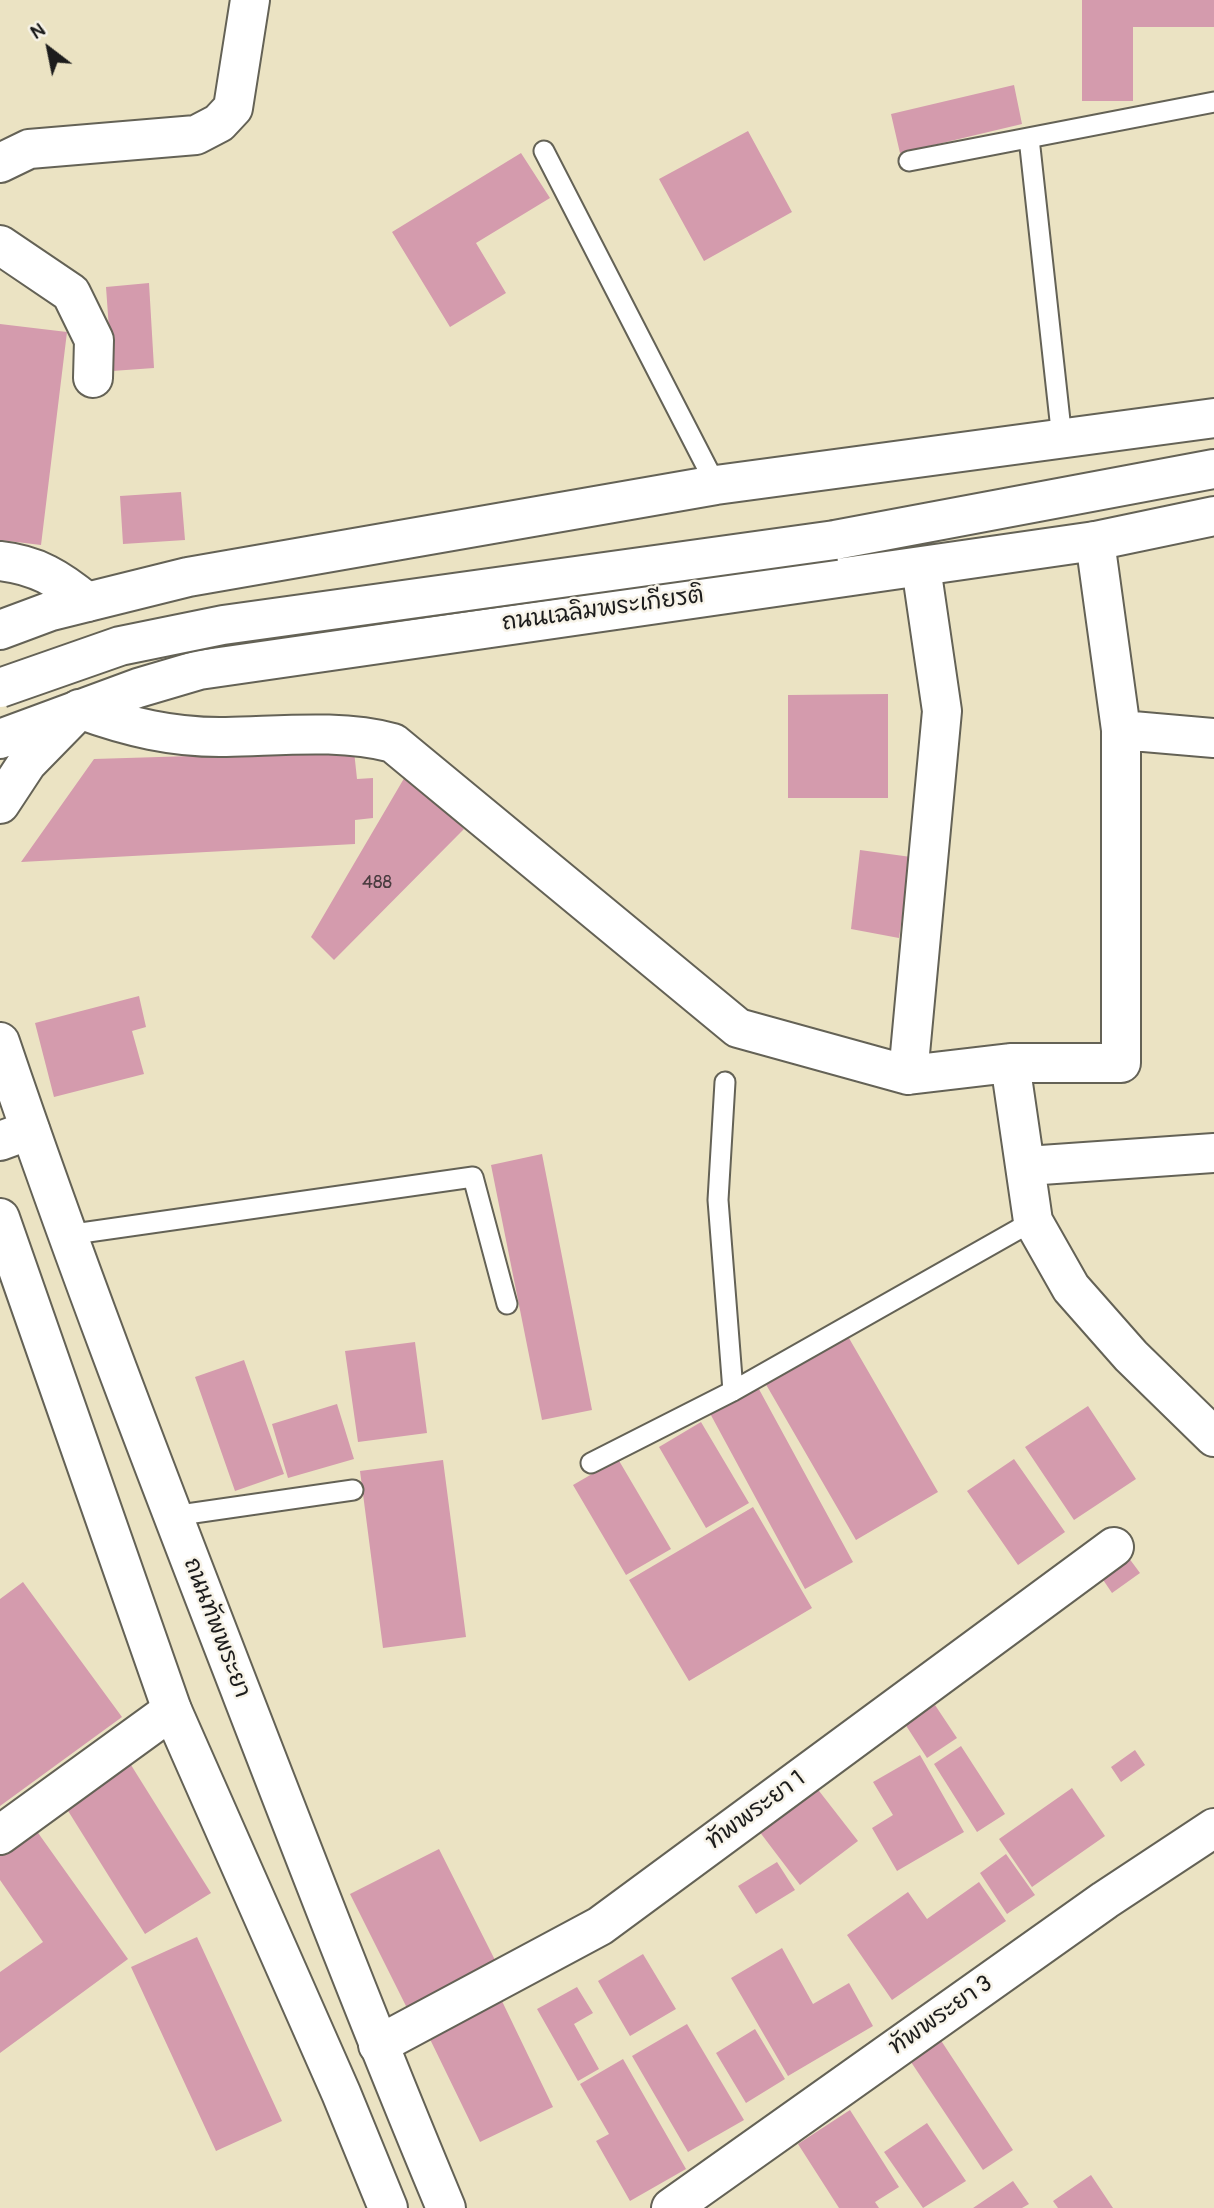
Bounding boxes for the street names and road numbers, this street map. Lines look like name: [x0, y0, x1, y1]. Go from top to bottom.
street label: ถนนเฉลิมพระเกียรติ: [500, 582, 706, 638]
street label: ถนนทัพพระยา: [177, 1554, 255, 1702]
street label: ทัพพระยา 1: [701, 1766, 811, 1856]
street label: ทัพพระยา 3: [884, 1970, 998, 2062]

